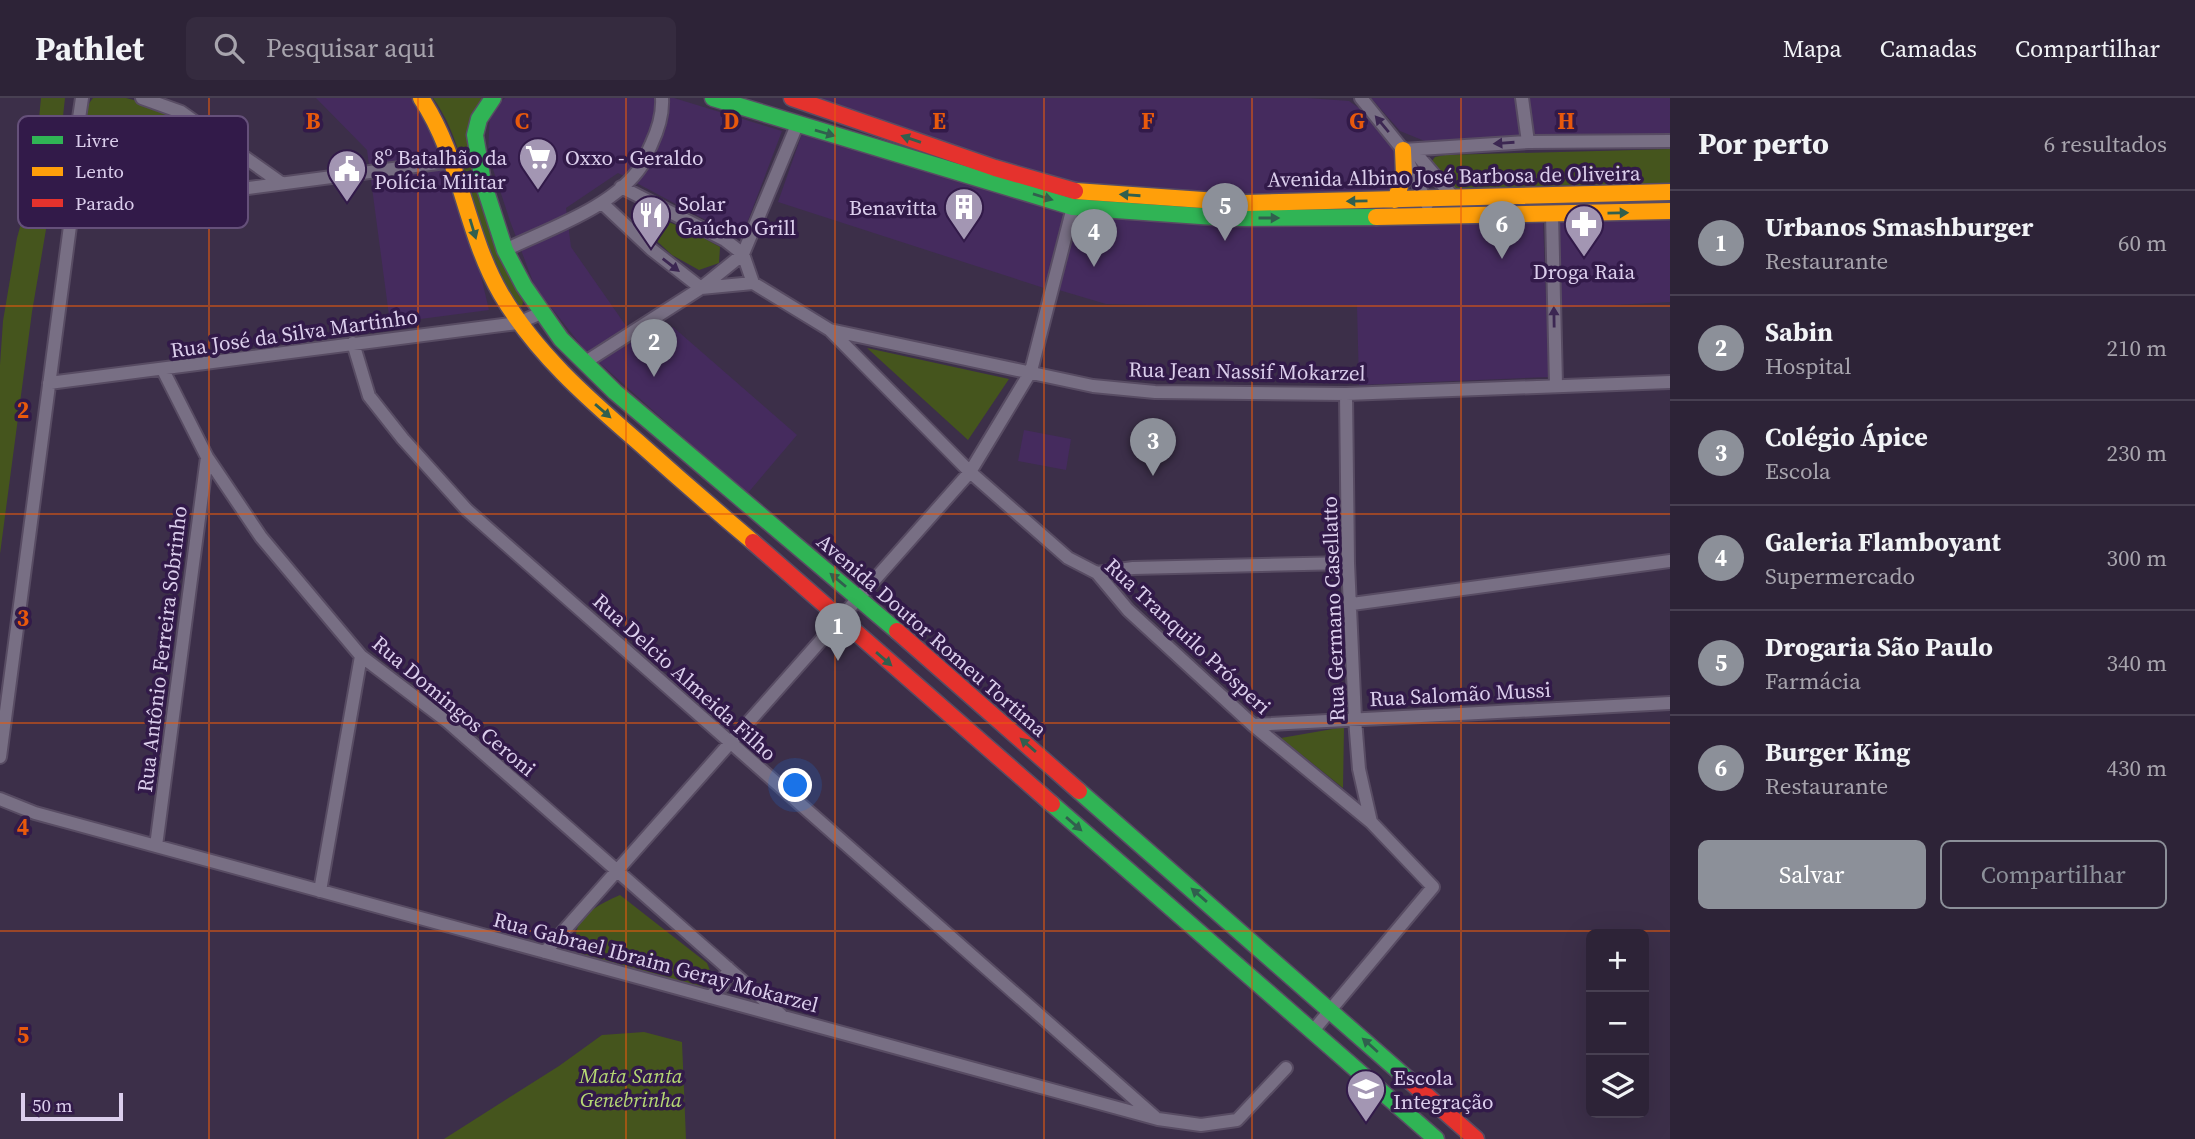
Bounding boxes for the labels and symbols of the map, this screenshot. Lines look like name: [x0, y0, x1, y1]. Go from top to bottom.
text: B: [306, 105, 321, 137]
text: C: [515, 105, 529, 137]
text: D: [723, 105, 739, 137]
text: E: [932, 105, 946, 137]
text: F: [1141, 105, 1155, 137]
text: G: [1349, 105, 1365, 137]
text: H: [1557, 105, 1575, 137]
legend: [18, 116, 248, 228]
one-way arrow: [1375, 116, 1390, 133]
text: Livre: [75, 127, 119, 153]
one-way arrow: [814, 128, 835, 138]
one-way arrow: [900, 133, 921, 144]
supermarket icon: Oxxo - Geraldo: [517, 136, 559, 191]
one-way arrow: [1493, 138, 1515, 149]
place label: 8º Batalhão da Polícia Militar: [374, 143, 507, 196]
place label: Oxxo - Geraldo: [565, 143, 704, 172]
public building icon: 8º Batalhão da Polícia Militar: [326, 148, 368, 203]
text: Lento: [75, 158, 124, 184]
street label: Avenida Albino José Barbosa de Oliveira: [1267, 158, 1641, 194]
pin: 5: [1202, 183, 1248, 241]
building icon: Benavitta: [943, 186, 985, 241]
place label: Solar Gaúcho Grill: [678, 189, 796, 242]
one-way arrow: [1118, 189, 1140, 200]
text: Parado: [75, 190, 134, 216]
place label: Benavitta: [849, 193, 937, 222]
one-way arrow: [1033, 193, 1054, 203]
restaurant icon: Solar Gaúcho Grill: [630, 194, 672, 249]
one-way arrow: [1346, 195, 1368, 206]
pin: 6: [1479, 201, 1525, 259]
pharmacy icon: Droga Raia: [1563, 203, 1605, 258]
one-way arrow: [1608, 207, 1630, 218]
pin: 4: [1071, 209, 1117, 267]
one-way arrow: [1258, 212, 1280, 224]
one-way arrow: [469, 219, 479, 240]
one-way arrow: [662, 257, 680, 271]
place label: Droga Raia: [1533, 257, 1636, 286]
street label: Rua José da Silva Martinho: [168, 301, 420, 365]
one-way arrow: [1548, 306, 1560, 328]
pin: 2: [631, 319, 677, 377]
street label: Rua Jean Nassif Mokarzel: [1128, 354, 1366, 388]
text: 2: [17, 394, 29, 426]
one-way arrow: [594, 403, 611, 418]
pin: 3: [1130, 418, 1176, 476]
street label: Rua Germano Casellatto: [1315, 496, 1351, 722]
street label: Rua Antônio Ferreira Sobrinho: [130, 504, 194, 794]
street label: Avenida Doutor Romeu Tortima: [811, 527, 1054, 743]
street label: Rua Tranquilo Prósperi: [1099, 551, 1277, 721]
one-way arrow: [829, 572, 847, 587]
street label: Rua Delcio Almeida Filho: [587, 587, 783, 767]
text: 3: [17, 602, 29, 634]
pin: 1: [815, 603, 861, 661]
street label: Rua Domingos Ceroni: [366, 629, 542, 783]
one-way arrow: [875, 651, 892, 666]
street label: Rua Salomão Mussi: [1368, 675, 1552, 713]
one-way arrow: [1019, 737, 1037, 753]
your location: [778, 768, 812, 802]
text: 4: [17, 811, 29, 843]
one-way arrow: [1065, 816, 1083, 832]
one-way arrow: [1191, 887, 1208, 903]
street label: Rua Gabrael Ibraim Geray Mokarzel: [490, 905, 822, 1019]
text: 5: [17, 1019, 29, 1051]
one-way arrow: [1362, 1037, 1379, 1053]
park label: Mata Santa Genebrinha: [578, 1061, 683, 1114]
place label: Escola Integração: [1393, 1063, 1494, 1116]
school or university icon: Escola Integração: [1345, 1068, 1387, 1123]
scale bar: [21, 1090, 122, 1122]

